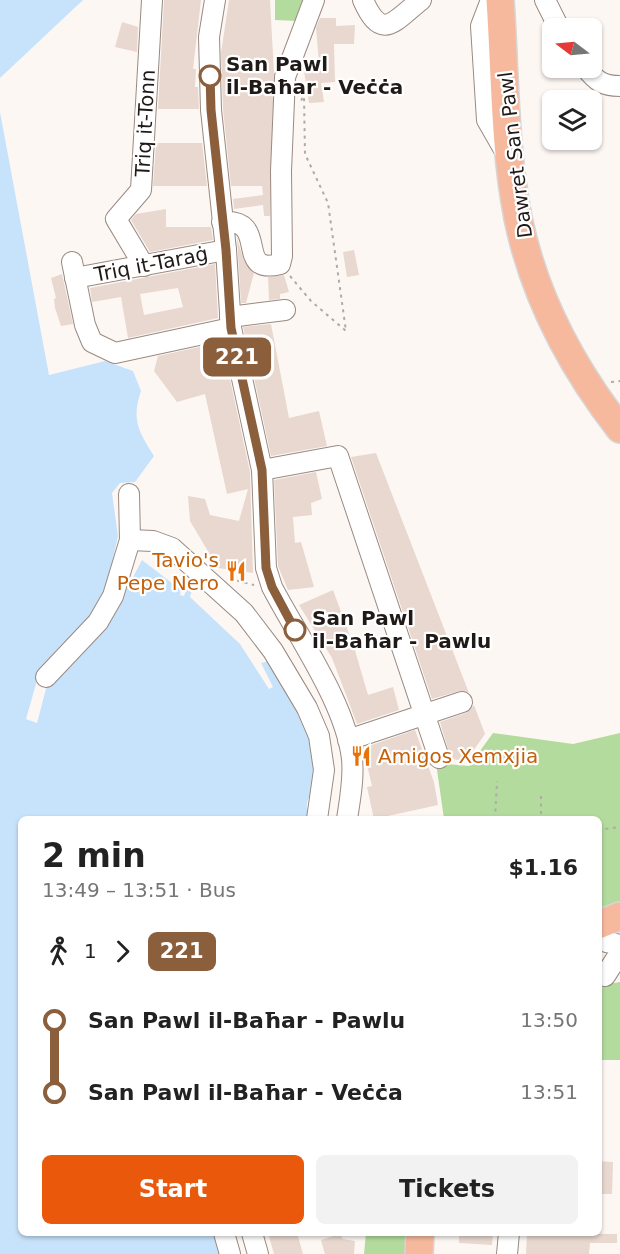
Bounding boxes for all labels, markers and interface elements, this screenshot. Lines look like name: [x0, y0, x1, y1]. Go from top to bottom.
north arrow: [542, 18, 602, 78]
map controls: [542, 18, 602, 150]
place label: San Pawl il-Baħar - Veċċa: [226, 52, 403, 99]
marker: San Pawl il-Baħar - Veċċa: [199, 65, 221, 87]
street label: Triq it-Tonn: [130, 69, 160, 178]
street label: Dawret San Pawl: [493, 70, 537, 240]
button: layers: [542, 90, 602, 150]
street label: Triq it-Taraġ: [91, 241, 210, 287]
line badge: 221: [202, 338, 272, 376]
text: 221: [215, 345, 259, 369]
place label: Tavio's Pepe Nero: [117, 548, 219, 595]
restaurant icon: Tavio's Pepe Nero: [224, 559, 248, 583]
place label: San Pawl il-Baħar - Pawlu: [312, 606, 491, 653]
marker: San Pawl il-Baħar - Pawlu: [284, 619, 306, 641]
restaurant icon: Amigos Xemxjia: [349, 744, 373, 768]
place label: Amigos Xemxjia: [378, 744, 538, 768]
text: 2 min: [42, 836, 146, 875]
text: $1.16: [508, 855, 578, 880]
text: 13:49 – 13:51 · Bus: [42, 878, 236, 902]
icon: walk: [42, 935, 75, 968]
icon: forward: [106, 935, 139, 968]
text: 1: [84, 939, 97, 963]
text: 221: [160, 939, 204, 963]
text: San Pawl il-Baħar - Pawlu: [88, 1008, 405, 1033]
text: 13:50: [520, 1008, 578, 1032]
text: San Pawl il-Baħar - Veċċa: [88, 1080, 403, 1105]
text: 13:51: [520, 1080, 578, 1104]
button: Start: [42, 1155, 304, 1224]
button: Tickets: [316, 1155, 578, 1224]

